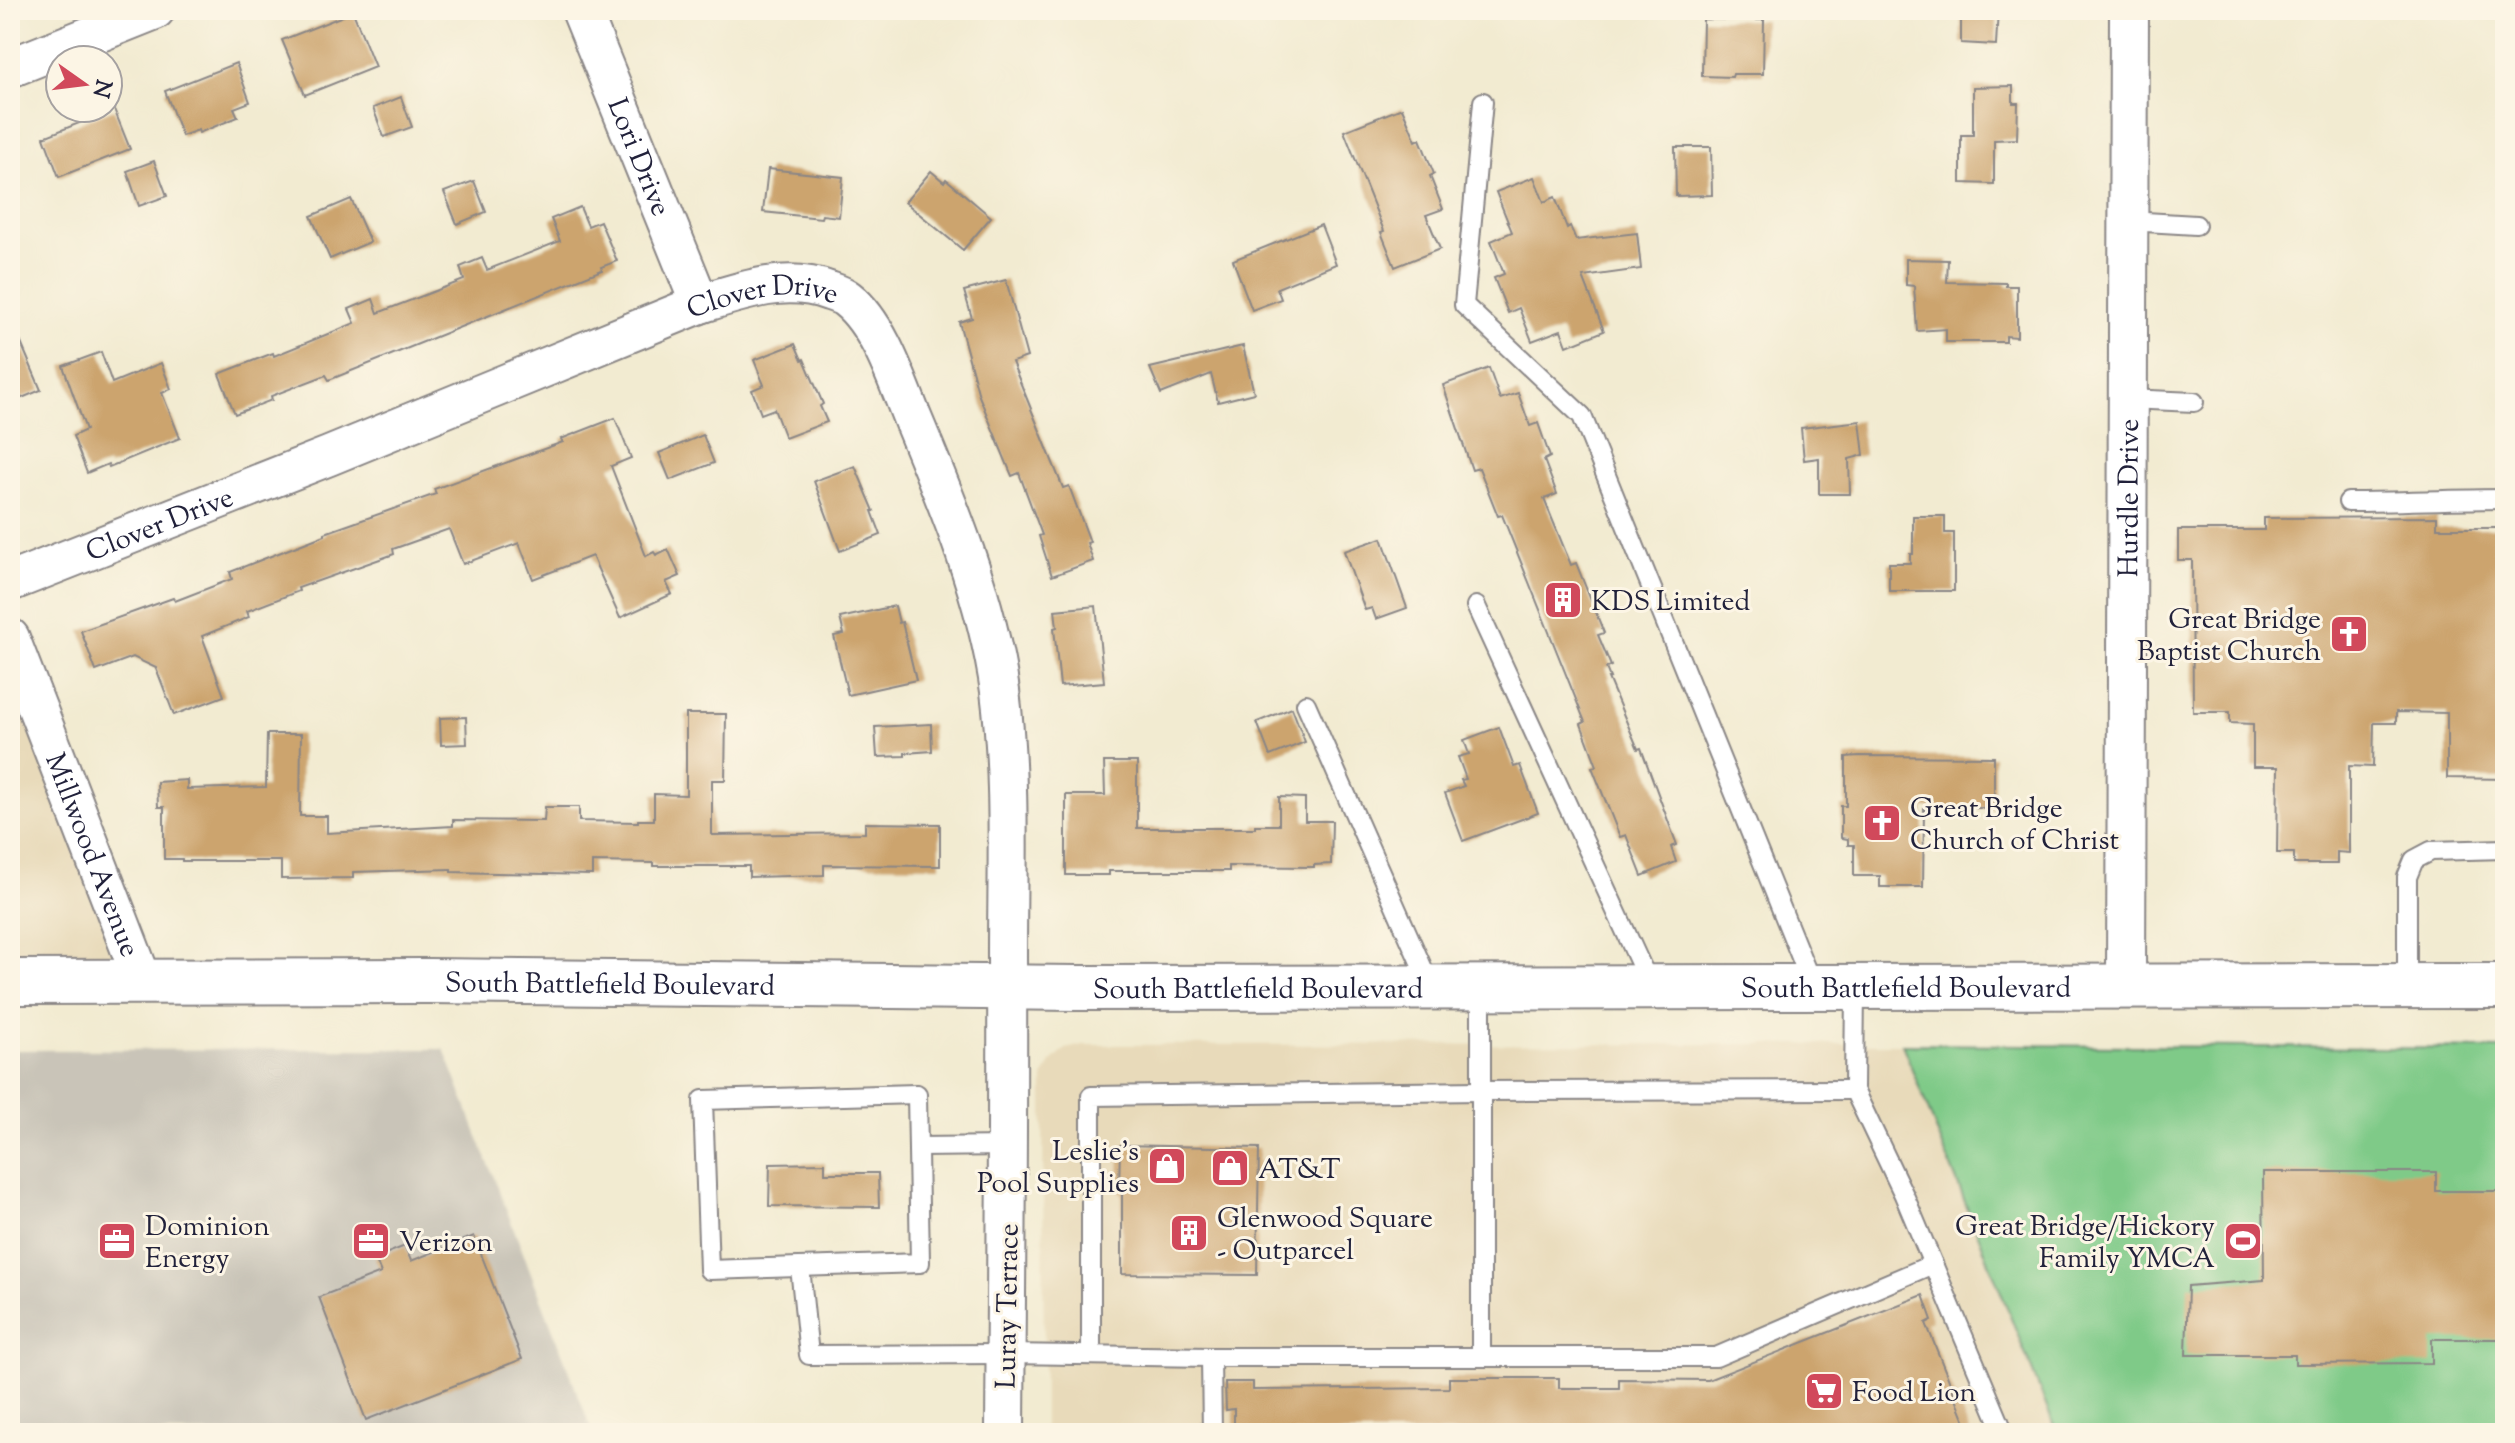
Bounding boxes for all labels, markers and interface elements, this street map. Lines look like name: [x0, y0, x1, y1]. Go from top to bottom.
north arrow: [44, 44, 124, 124]
text: N: [83, 76, 118, 101]
street label: Lori Drive: [596, 93, 679, 223]
street label: Clover Drive: [681, 267, 843, 330]
street label: Hurdle Drive: [2110, 419, 2151, 577]
street label: Clover Drive: [80, 479, 240, 573]
building icon: KDS Limited: [1542, 579, 1584, 621]
place label: KDS Limited: [1591, 583, 1751, 623]
place label: Great Bridge Baptist Church: [2137, 601, 2321, 673]
church icon: Great Bridge Baptist Church: [2328, 613, 2370, 655]
street label: Millwood Avenue: [33, 748, 148, 963]
place label: Great Bridge Church of Christ: [1910, 790, 2119, 862]
church icon: Great Bridge Church of Christ: [1861, 802, 1903, 844]
street label: South Battlefield Boulevard: [445, 964, 776, 1008]
street label: South Battlefield Boulevard: [1741, 970, 2071, 1010]
street label: South Battlefield Boulevard: [1093, 971, 1423, 1011]
place label: Leslie's Pool Supplies: [977, 1133, 1139, 1205]
shop icon: Leslie's Pool Supplies: [1146, 1145, 1188, 1187]
shop icon: AT&T: [1209, 1147, 1251, 1189]
place label: AT&T: [1258, 1151, 1341, 1191]
place label: Glenwood Square - Outparcel: [1217, 1200, 1433, 1272]
place label: Dominion Energy: [145, 1208, 270, 1280]
place label: Great Bridge/Hickory Family YMCA: [1955, 1208, 2215, 1280]
building icon: Glenwood Square - Outparcel: [1168, 1212, 1210, 1254]
office icon: Dominion Energy: [96, 1220, 138, 1262]
office icon: Verizon: [350, 1220, 392, 1262]
sports icon: Great Bridge/Hickory Family YMCA: [2222, 1220, 2264, 1262]
street label: Luray Terrace: [988, 1223, 1030, 1389]
place label: Verizon: [399, 1224, 493, 1264]
supermarket icon: Food Lion: [1803, 1370, 1845, 1412]
place label: Food Lion: [1852, 1374, 1976, 1414]

